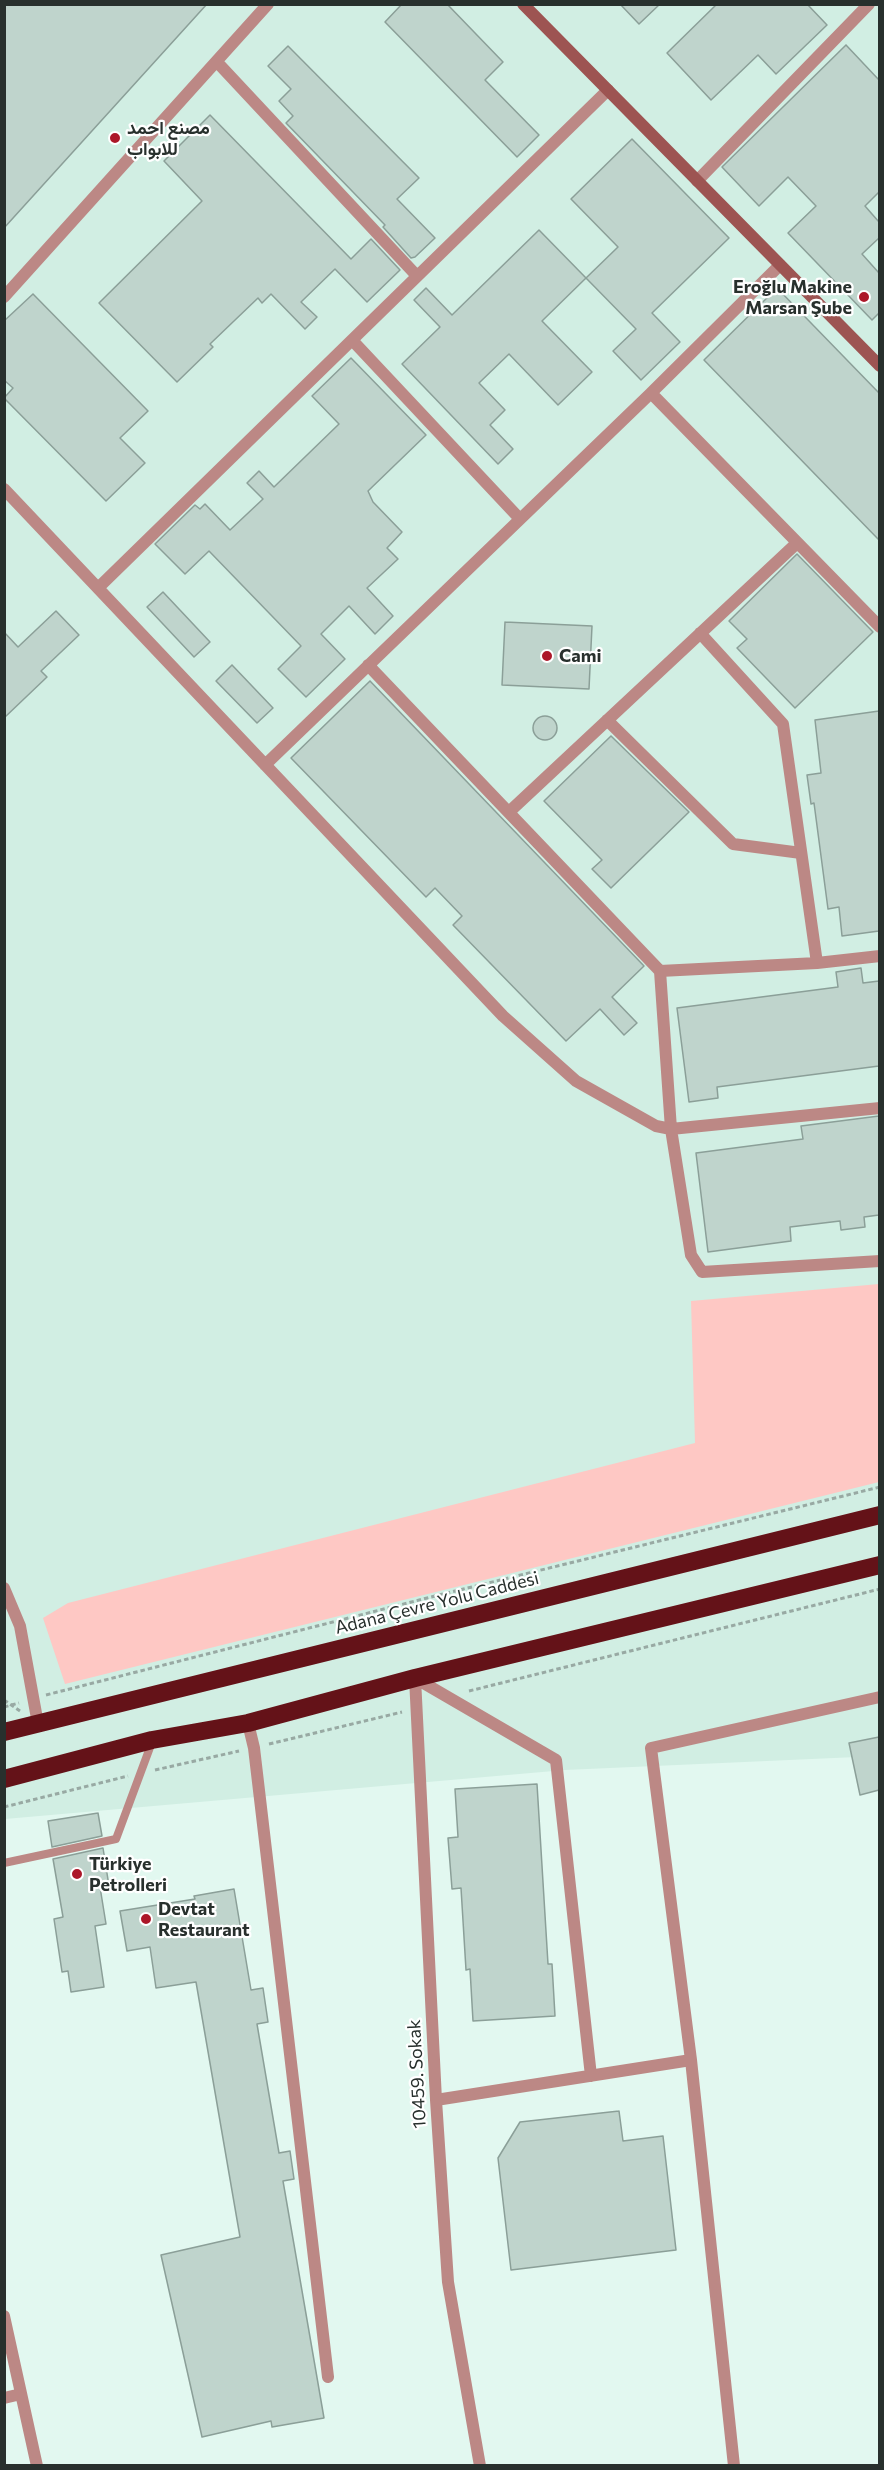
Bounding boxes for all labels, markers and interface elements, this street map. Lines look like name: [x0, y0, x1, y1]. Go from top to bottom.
place label: مصنع احمد للابواب: [127, 117, 210, 160]
marker: مصنع احمد للابواب: [108, 131, 122, 145]
place label: Eroğlu Makine Marsan Şube: [733, 276, 852, 318]
marker: Eroğlu Makine Marsan Şube: [857, 290, 871, 304]
place label: Cami: [559, 645, 602, 667]
marker: Cami: [540, 649, 554, 663]
street label: Adana Çevre Yolu Caddesi: [333, 1567, 541, 1639]
place label: Türkiye Petrolleri: [89, 1853, 167, 1896]
marker: Türkiye Petrolleri: [70, 1867, 84, 1881]
place label: Devtat Restaurant: [158, 1898, 250, 1940]
marker: Devtat Restaurant: [139, 1912, 153, 1926]
street label: 10459. Sokak: [403, 2019, 431, 2129]

